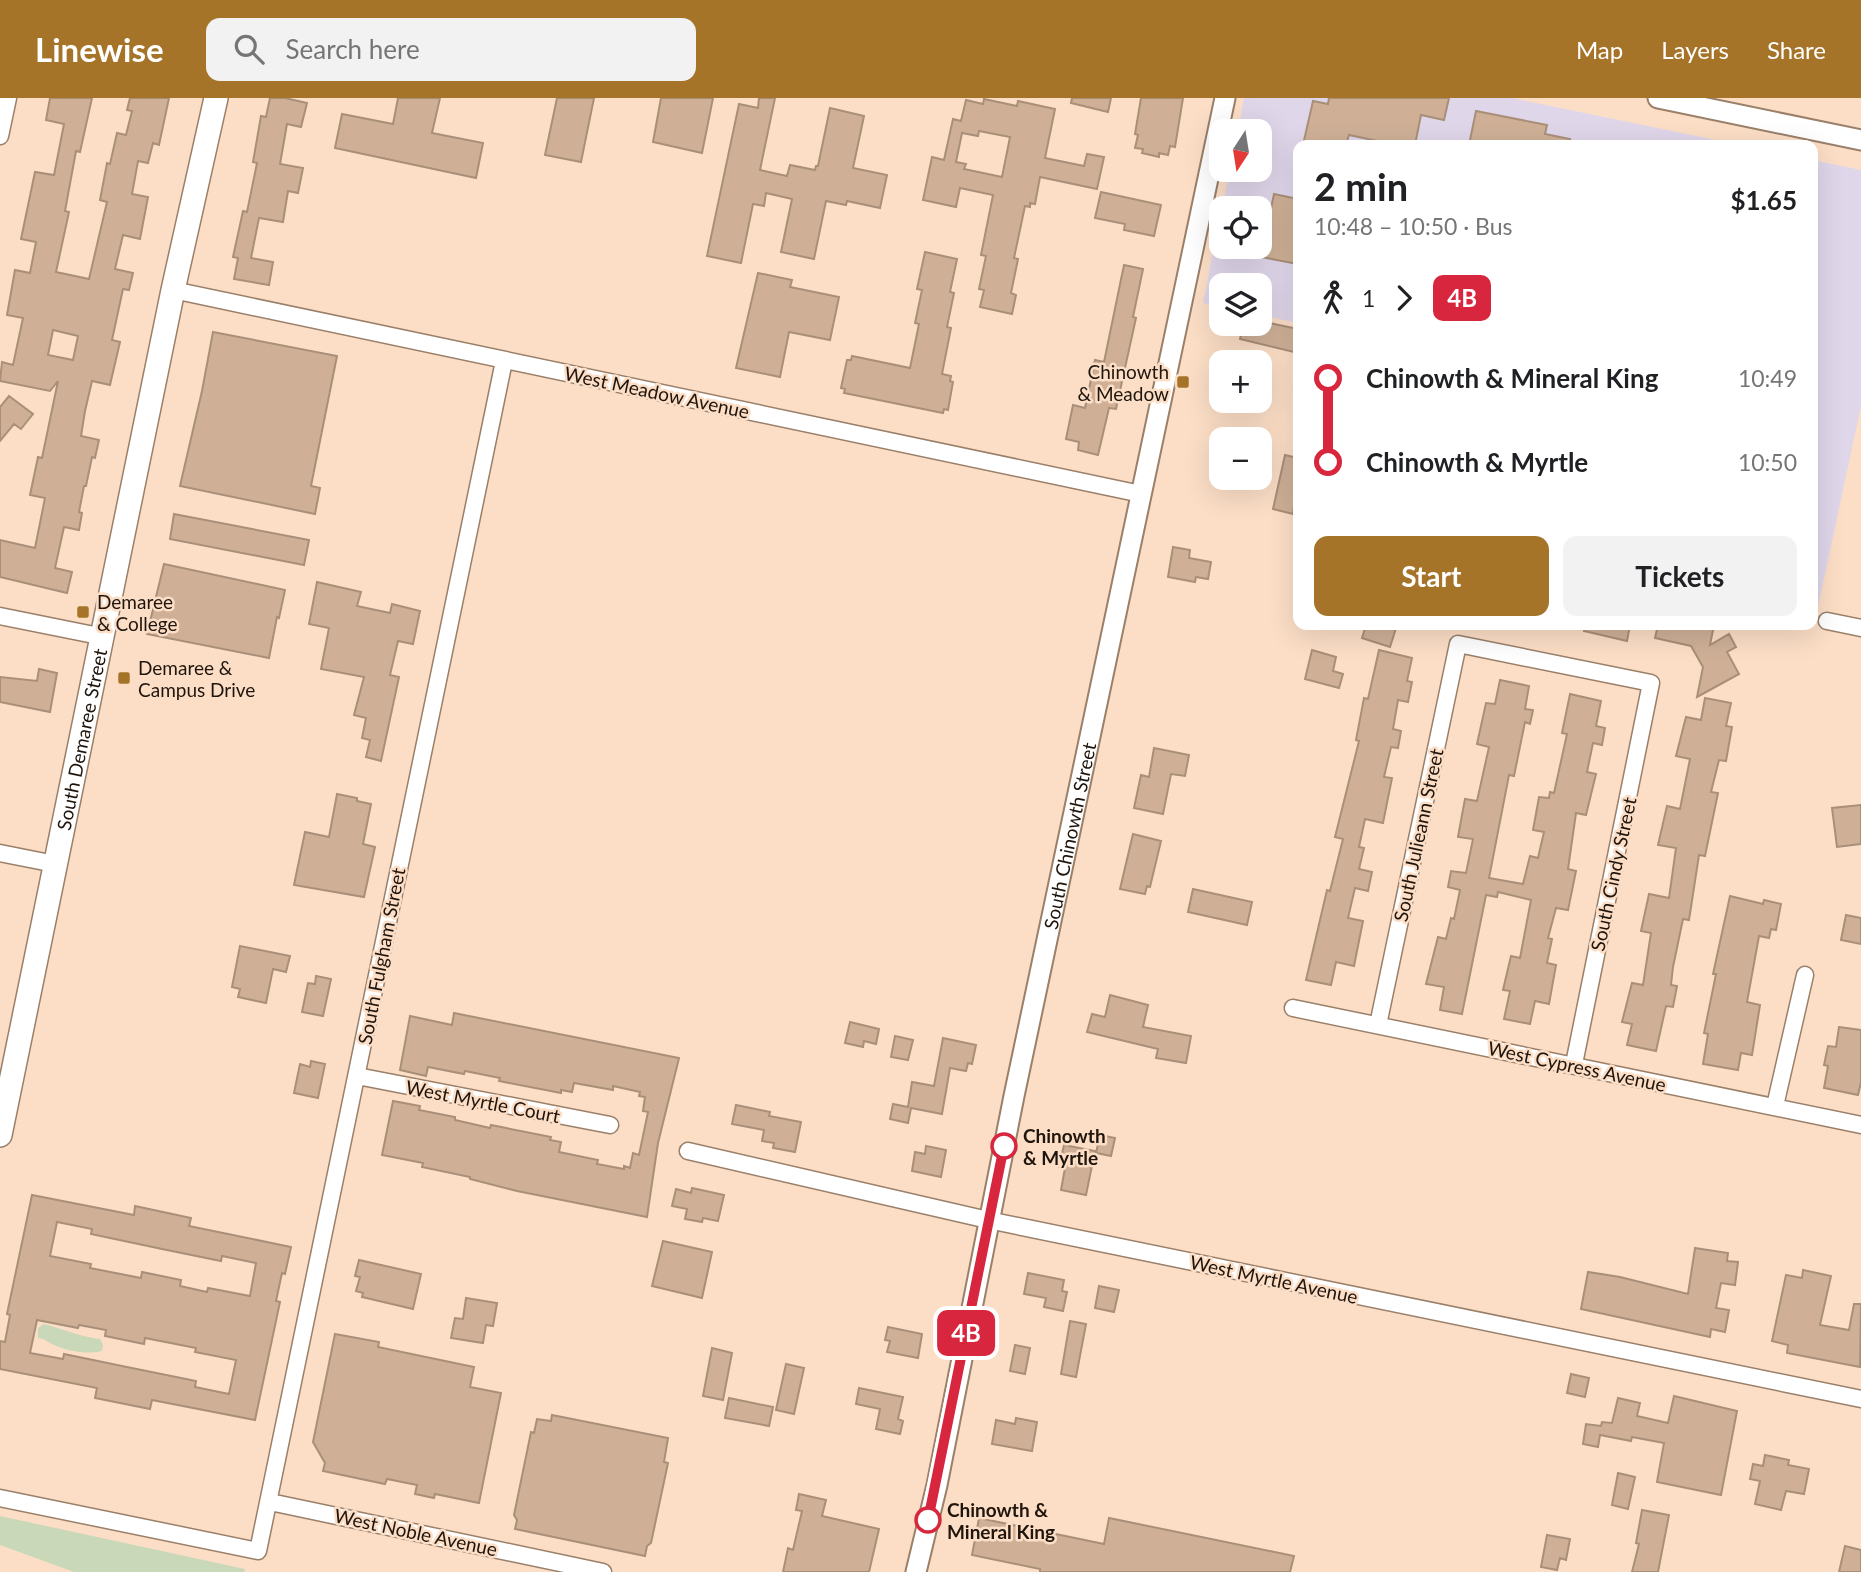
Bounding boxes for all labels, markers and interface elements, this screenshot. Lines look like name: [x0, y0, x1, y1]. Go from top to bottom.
search box: [206, 18, 696, 81]
text: Linewise: [35, 29, 164, 69]
icon: search: [230, 30, 268, 68]
text: Search here: [286, 33, 420, 65]
text: Map: [1576, 35, 1623, 64]
text: Layers: [1661, 35, 1729, 64]
text: Share: [1767, 35, 1826, 64]
north arrow: [1209, 119, 1272, 182]
map controls: [1209, 119, 1272, 490]
text: 2 min: [1314, 163, 1408, 209]
text: $1.65: [1731, 184, 1797, 216]
button: locate: [1209, 196, 1272, 259]
text: 10:48 – 10:50 · Bus: [1314, 212, 1513, 240]
button: layers: [1209, 273, 1272, 336]
icon: walk: [1314, 279, 1352, 317]
icon: forward: [1385, 279, 1423, 317]
text: 4B: [1447, 283, 1477, 312]
text: 1: [1362, 284, 1375, 312]
button: +: [1209, 350, 1272, 413]
place label: Chinowth & Meadow: [1078, 360, 1169, 405]
street label: West Meadow Avenue: [563, 361, 751, 423]
text: Chinowth & Mineral King: [1366, 362, 1658, 394]
text: 10:49: [1738, 364, 1797, 392]
marker: Chinowth & Meadow: [1175, 374, 1191, 390]
button: −: [1209, 427, 1272, 490]
text: Chinowth & Myrtle: [1366, 446, 1588, 478]
text: 10:50: [1738, 448, 1797, 476]
button: Start: [1314, 536, 1549, 616]
button: Tickets: [1563, 536, 1797, 616]
place label: Demaree & College: [97, 590, 177, 635]
marker: Demaree & College: [75, 604, 91, 620]
street label: South Demaree Street: [51, 646, 111, 832]
place label: Demaree & Campus Drive: [138, 656, 255, 701]
marker: Demaree & Campus Drive: [116, 670, 132, 686]
street label: South Chinowth Street: [1038, 740, 1100, 931]
street label: South Julieann Street: [1388, 746, 1448, 924]
street label: South Cindy Street: [1585, 795, 1641, 953]
street label: South Fulgham Street: [353, 866, 409, 1046]
street label: West Cypress Avenue: [1486, 1036, 1668, 1096]
street label: West Myrtle Court: [404, 1075, 562, 1127]
place label: Chinowth & Myrtle: [1023, 1124, 1106, 1169]
marker: Chinowth & Myrtle: [991, 1133, 1017, 1159]
street label: West Myrtle Avenue: [1188, 1250, 1360, 1308]
line badge: 4B: [934, 1310, 998, 1356]
text: 4B: [951, 1318, 981, 1347]
place label: Chinowth & Mineral King: [947, 1498, 1055, 1543]
street label: West Noble Avenue: [333, 1504, 499, 1560]
marker: Chinowth & Mineral King: [915, 1507, 941, 1533]

